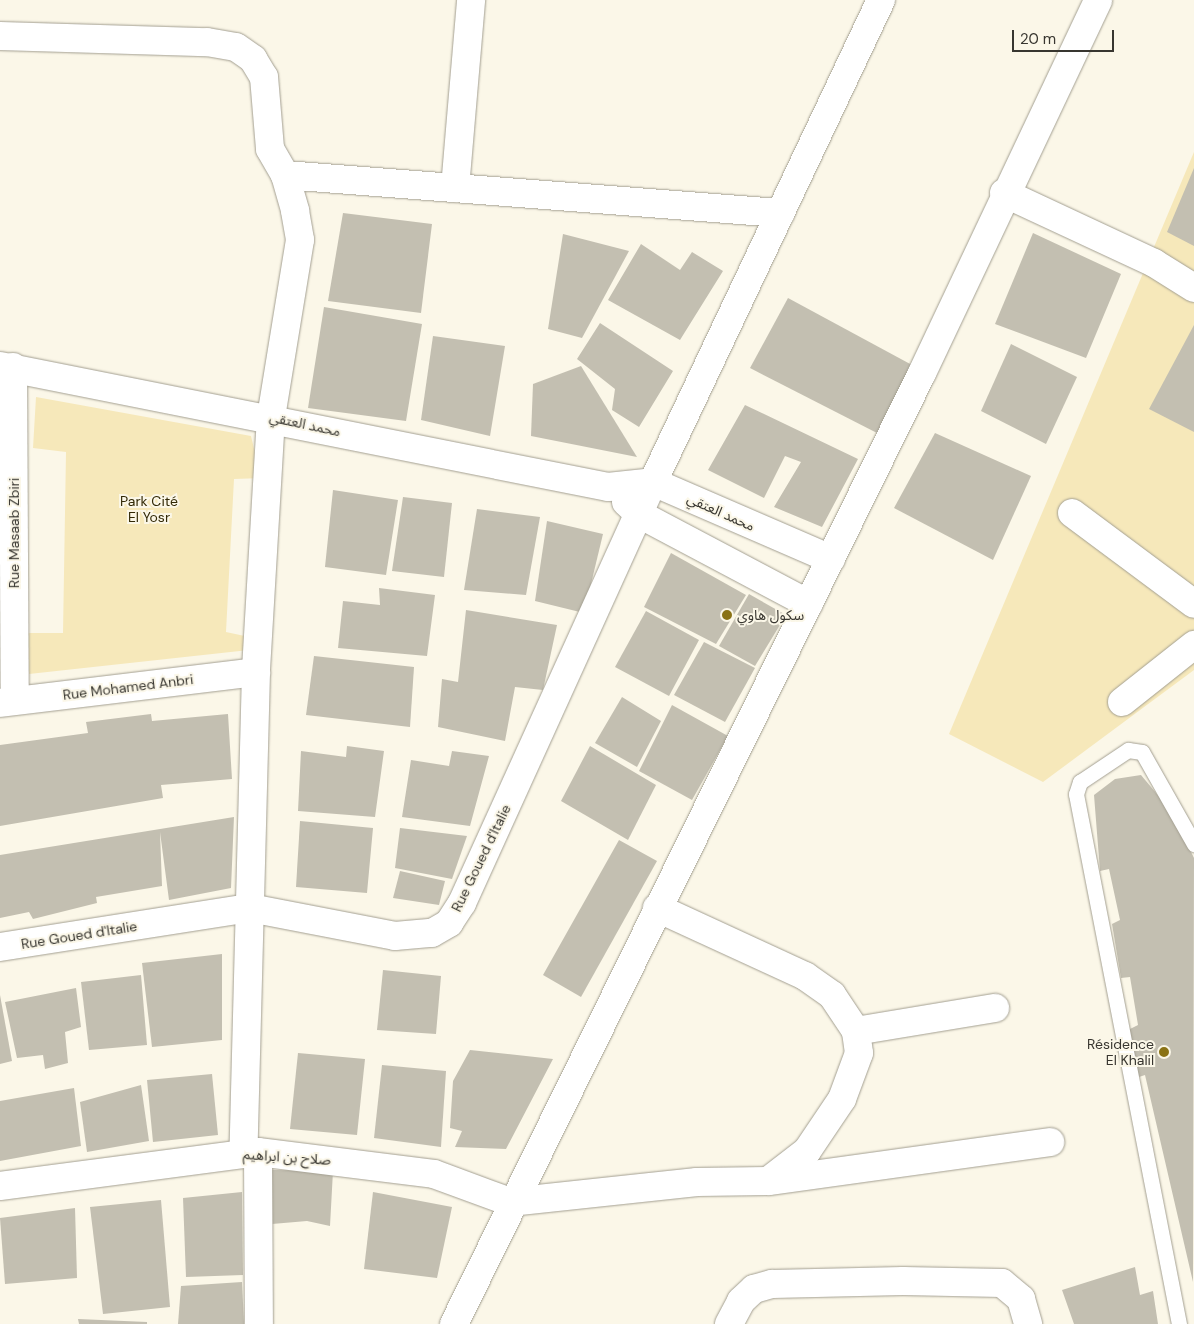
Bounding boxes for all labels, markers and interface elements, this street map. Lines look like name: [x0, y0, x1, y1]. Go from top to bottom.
scale bar: [1014, 20, 1116, 52]
text: 20 m: [1020, 29, 1056, 49]
street label: محمد العتقي: [268, 408, 342, 440]
street label: Rue Masaab Zbiri: [6, 478, 22, 588]
street label: محمد العتقي: [685, 490, 757, 534]
park label: Park Cité El Yosr: [120, 493, 178, 526]
place label: سكول هاوي: [737, 607, 804, 623]
marker: سكول هاوي: [721, 609, 733, 621]
street label: Rue Mohamed Anbri: [62, 671, 194, 703]
street label: Rue Goued d'Italie: [448, 802, 514, 914]
street label: Rue Goued d'Italie: [20, 918, 138, 952]
place label: Résidence El Khalil: [1087, 1036, 1154, 1068]
marker: Résidence El Khalil: [1158, 1046, 1170, 1058]
street label: صلاح بن ابراهيم: [242, 1146, 332, 1168]

